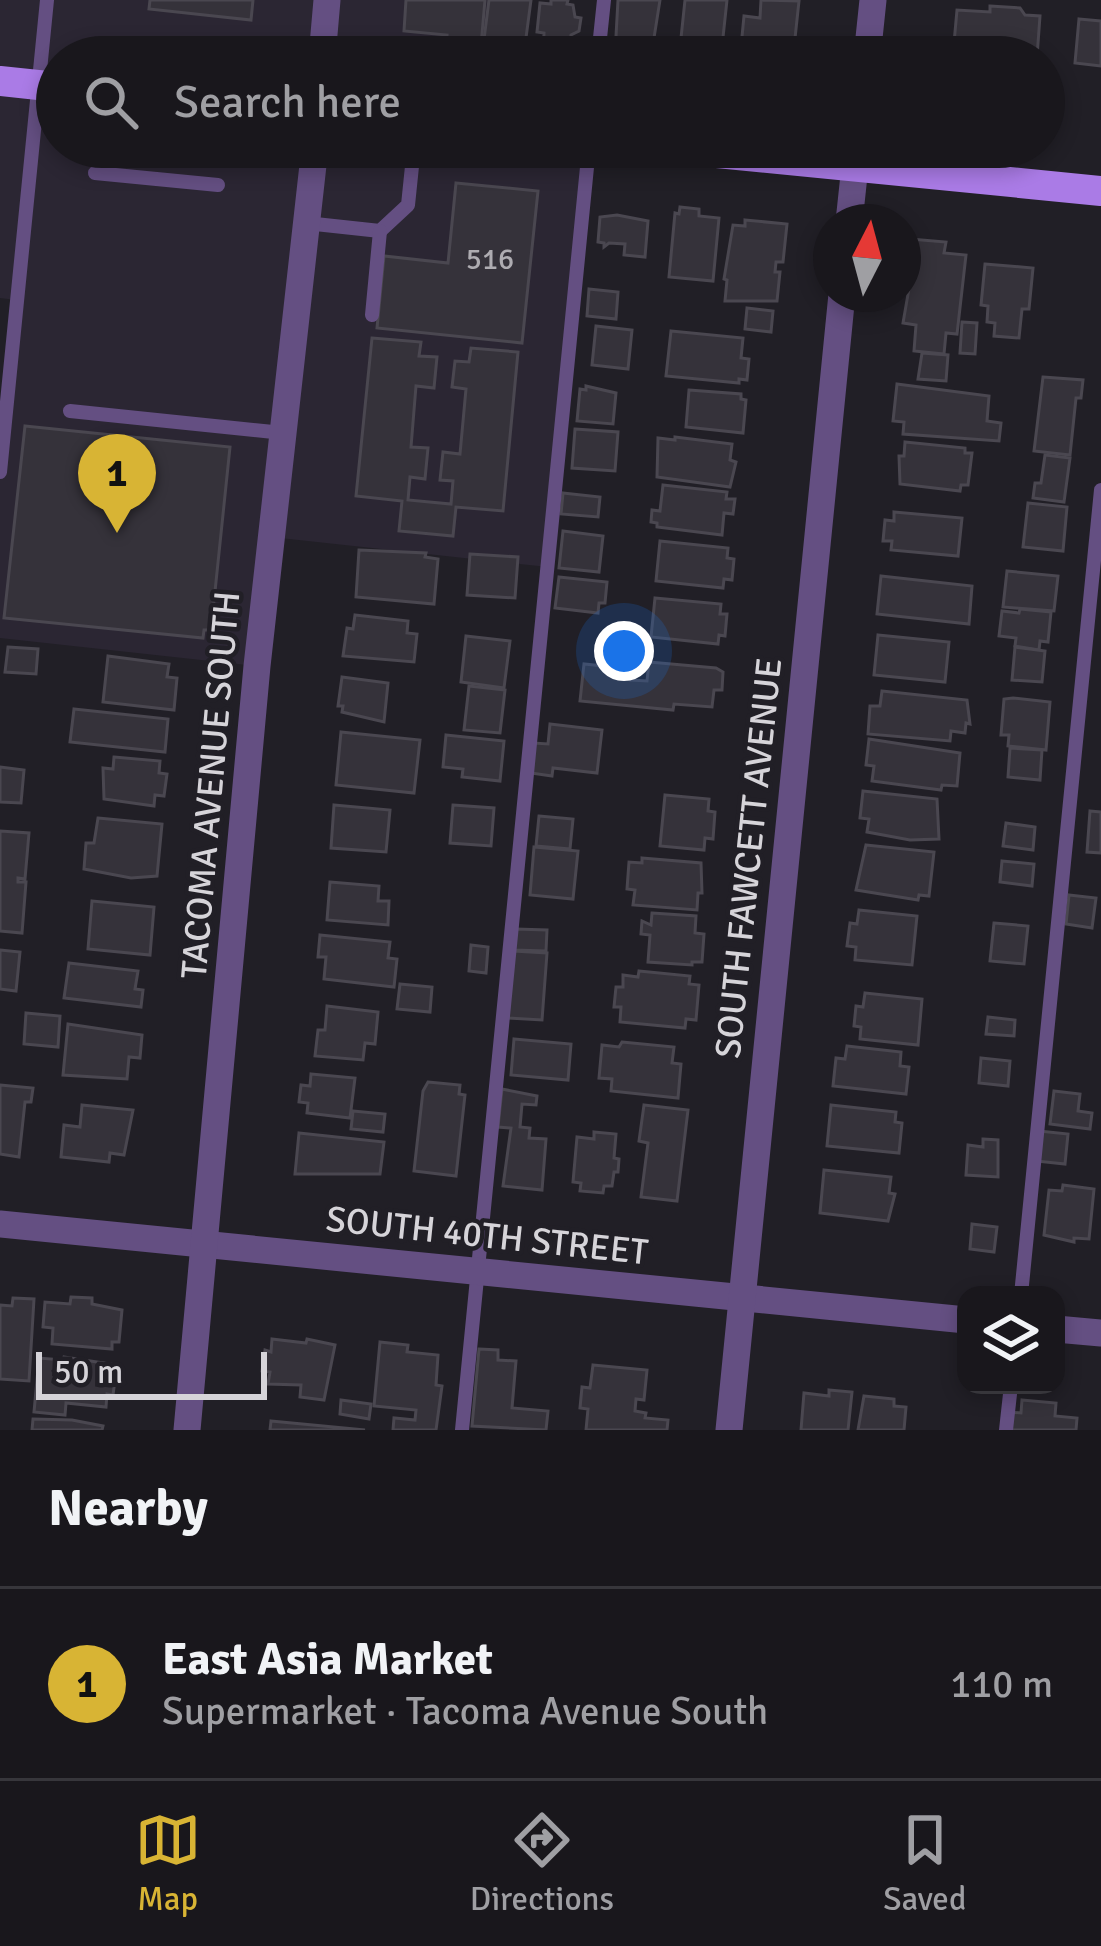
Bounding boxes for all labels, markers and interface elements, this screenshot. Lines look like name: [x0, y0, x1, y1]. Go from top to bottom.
search box: [36, 36, 1065, 168]
icon: search: [78, 69, 144, 135]
text: Search here: [174, 75, 401, 130]
north arrow: [813, 204, 921, 312]
house number: 516: [466, 241, 514, 278]
pin: 1: [78, 434, 156, 533]
street label: TACOMA AVENUE SOUTH: [172, 589, 250, 981]
your location: [594, 621, 654, 681]
street label: SOUTH FAWCETT AVENUE: [706, 656, 792, 1060]
street label: SOUTH 40TH STREET: [324, 1197, 650, 1275]
map controls: [957, 1286, 1065, 1394]
button: layers: [957, 1286, 1065, 1394]
scale bar: [36, 1346, 267, 1399]
text: 50 m: [54, 1352, 123, 1393]
text: Nearby: [48, 1477, 208, 1540]
text: East Asia Market: [162, 1632, 493, 1687]
text: 1: [76, 1660, 98, 1708]
text: 110 m: [950, 1660, 1053, 1708]
text: Supermarket · Tacoma Avenue South: [162, 1687, 768, 1735]
tab: Map: [135, 1807, 201, 1920]
tab: Directions: [470, 1807, 614, 1920]
tab: Saved: [883, 1807, 966, 1920]

